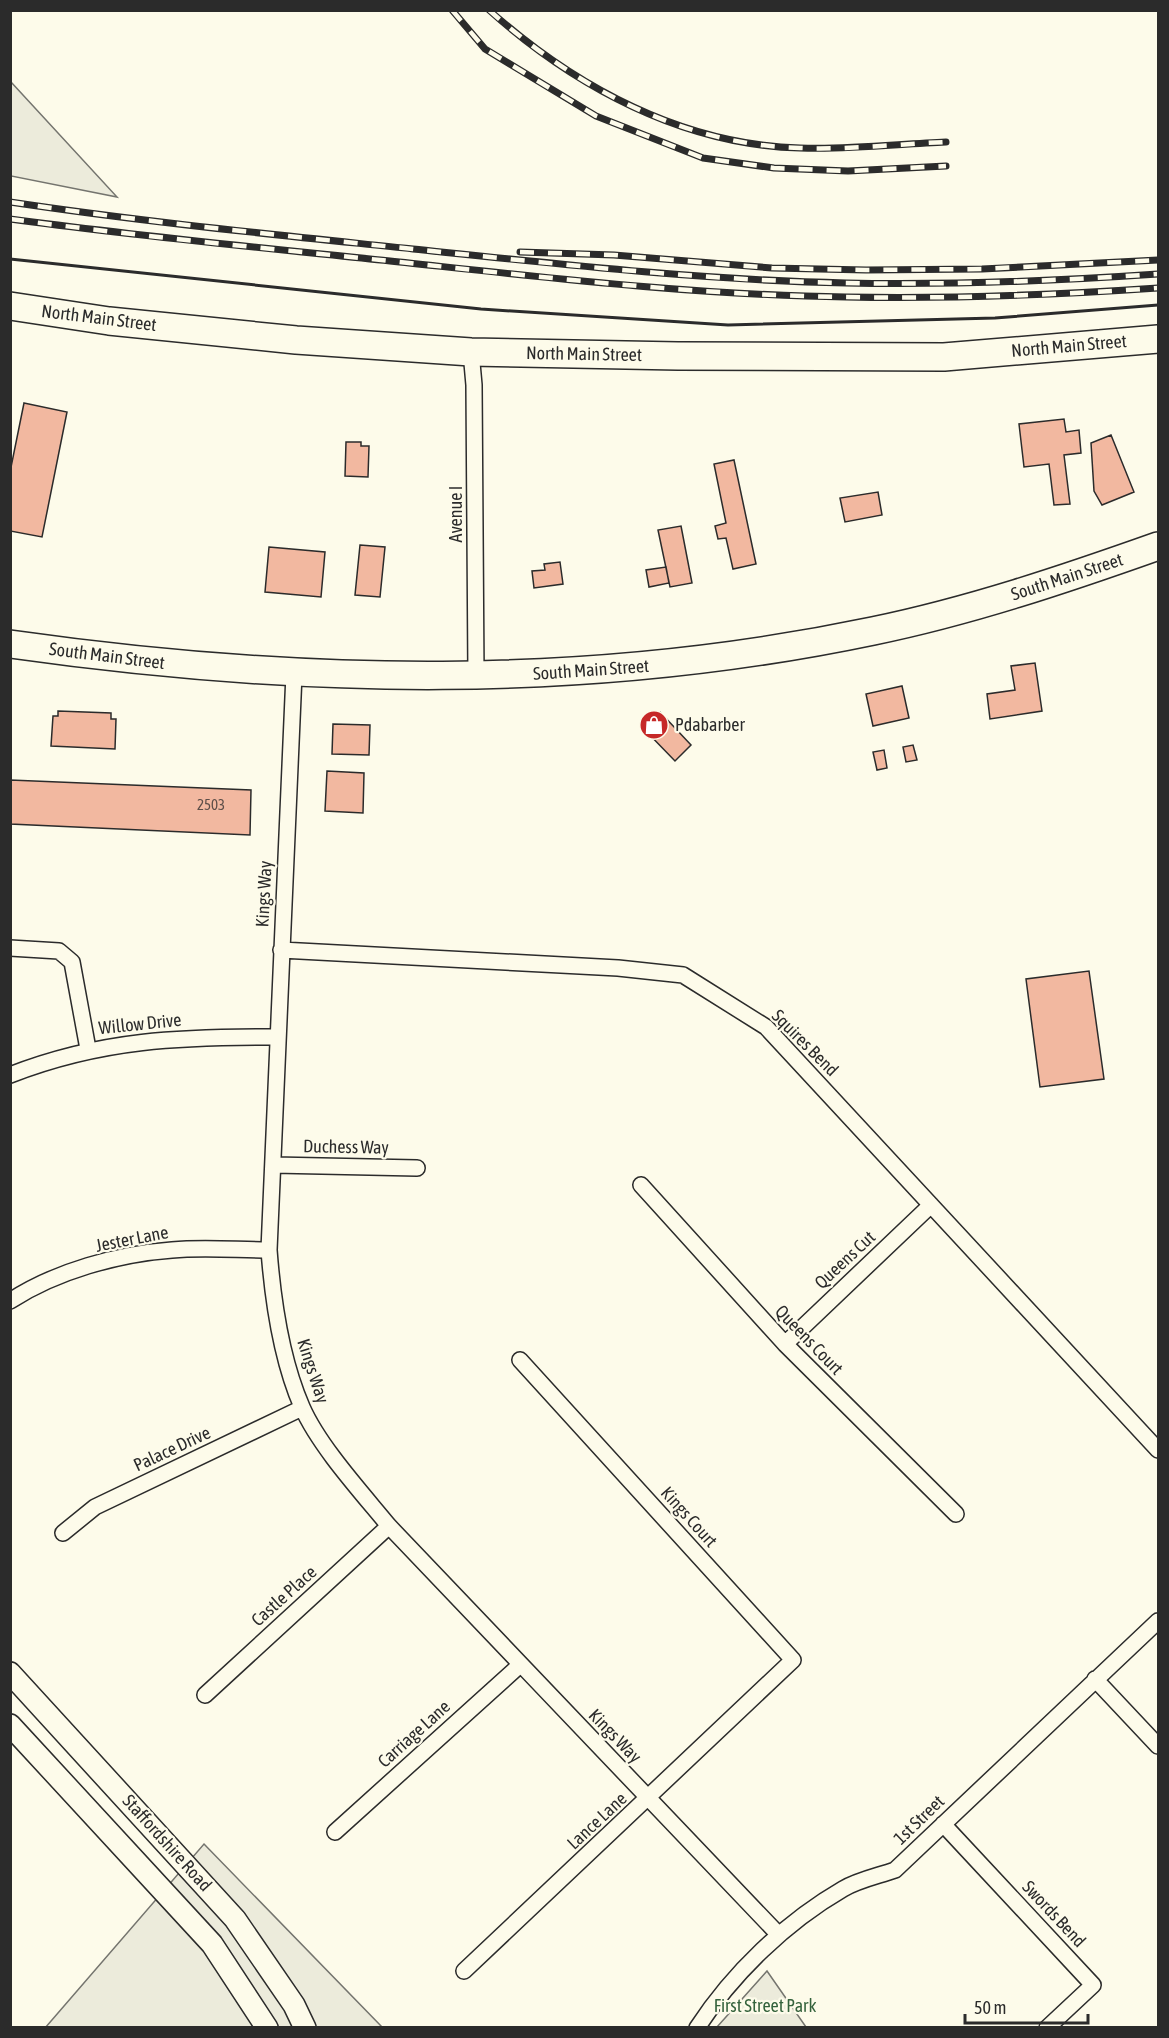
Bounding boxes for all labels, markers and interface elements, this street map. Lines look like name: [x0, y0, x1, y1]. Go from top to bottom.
street label: North Main Street: [40, 300, 158, 335]
street label: North Main Street: [1010, 330, 1128, 361]
street label: North Main Street: [526, 342, 642, 365]
street label: Avenue I: [445, 486, 466, 542]
street label: South Main Street: [1008, 549, 1125, 604]
street label: South Main Street: [48, 638, 166, 673]
street label: South Main Street: [532, 655, 650, 684]
shop icon: Pdabarber: [638, 709, 670, 741]
place label: Pdabarber: [675, 714, 745, 735]
house number: 2503: [197, 796, 225, 813]
street label: Kings Way: [251, 860, 276, 928]
street label: Squires Bend: [768, 1005, 843, 1080]
street label: Willow Drive: [98, 1009, 182, 1038]
street label: Duchess Way: [303, 1135, 389, 1158]
street label: Jester Lane: [94, 1221, 170, 1256]
street label: Queens Cut: [810, 1226, 879, 1293]
street label: Queens Court: [771, 1300, 848, 1379]
street label: Kings Way: [293, 1336, 334, 1406]
street label: Palace Drive: [130, 1422, 213, 1475]
street label: Kings Court: [657, 1482, 722, 1551]
street label: Castle Place: [247, 1561, 320, 1630]
street label: Carriage Lane: [373, 1696, 454, 1771]
street label: Kings Way: [585, 1704, 646, 1767]
street label: Lance Lane: [563, 1788, 631, 1853]
street label: Staffordshire Road: [119, 1790, 216, 1895]
street label: 1st Street: [889, 1791, 948, 1849]
street label: Swords Bend: [1018, 1876, 1090, 1951]
scale bar: [965, 1987, 1088, 2025]
park label: First Street Park: [714, 1995, 816, 2016]
text: 50 m: [974, 1997, 1006, 2018]

